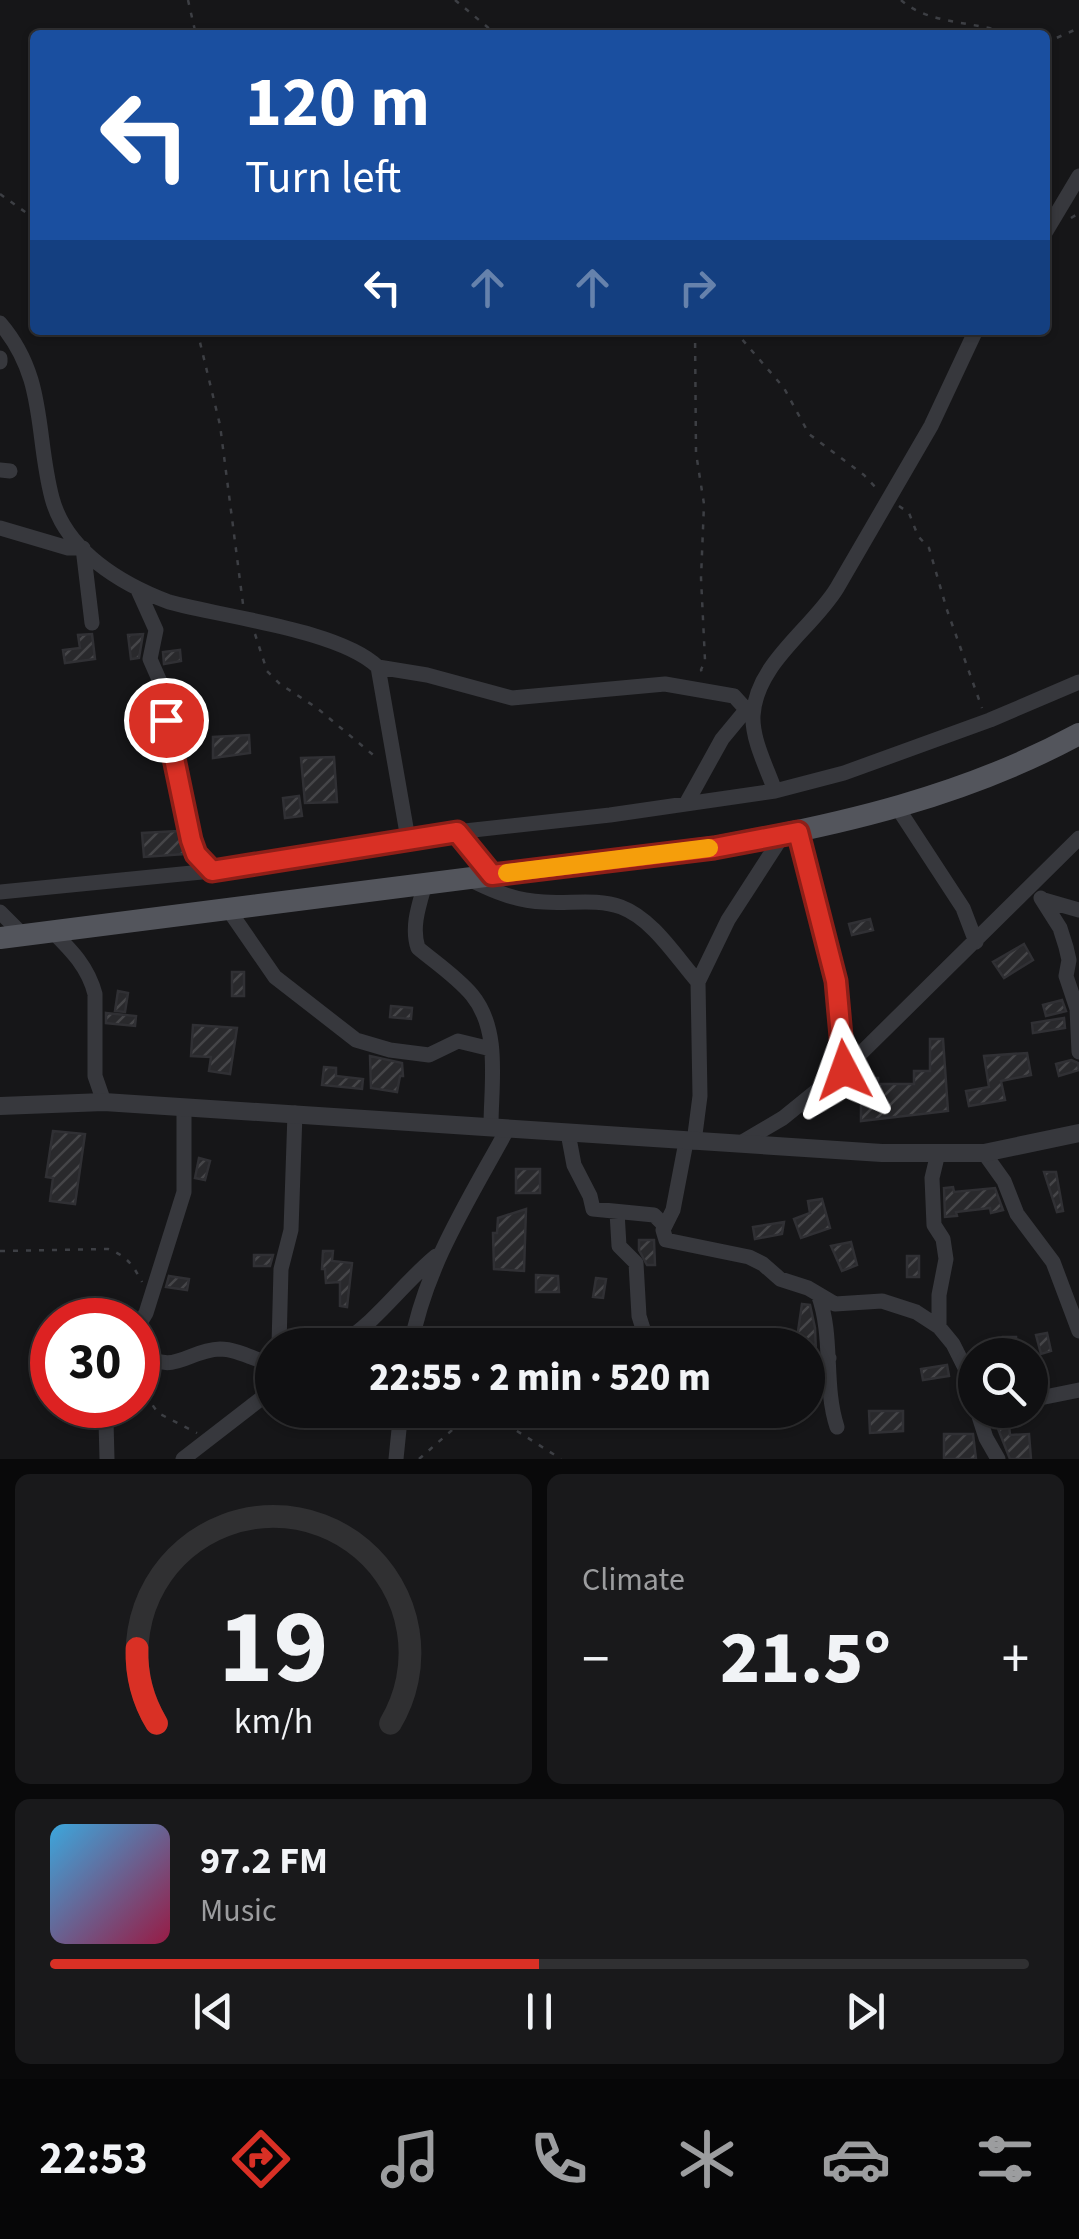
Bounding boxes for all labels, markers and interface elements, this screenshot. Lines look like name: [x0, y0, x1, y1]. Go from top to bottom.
text: 120 m: [245, 53, 430, 153]
icon: left: [80, 70, 210, 200]
text: Turn left: [245, 146, 401, 210]
icon: left: [355, 260, 410, 315]
icon: ahead: [460, 260, 515, 315]
icon: ahead: [565, 260, 620, 315]
icon: right: [670, 260, 725, 315]
pin: [124, 678, 209, 763]
icon: arrive: [139, 693, 194, 748]
position arrow: [792, 1018, 896, 1122]
speed limit sign: 30: [30, 1298, 160, 1428]
map controls: [958, 1338, 1048, 1428]
button: search: [958, 1338, 1048, 1428]
text: 22:55 · 2 min · 520 m: [369, 1351, 711, 1405]
text: Climate: [582, 1557, 685, 1603]
text: 19: [219, 1575, 328, 1723]
text: 21.5°: [720, 1605, 891, 1712]
text: −: [582, 1621, 609, 1699]
text: +: [1002, 1621, 1029, 1699]
text: km/h: [234, 1696, 313, 1747]
text: 97.2 FM: [200, 1834, 328, 1888]
text: Music: [200, 1888, 277, 1934]
icon: previous: [186, 1984, 241, 2039]
icon: pause: [512, 1984, 567, 2039]
icon: next: [838, 1984, 893, 2039]
icon: directions: [226, 2124, 296, 2194]
icon: music: [375, 2124, 445, 2194]
icon: phone: [524, 2124, 594, 2194]
icon: climate: [672, 2124, 742, 2194]
icon: car: [821, 2124, 891, 2194]
icon: filters: [970, 2124, 1040, 2194]
text: 22:53: [39, 2127, 148, 2191]

